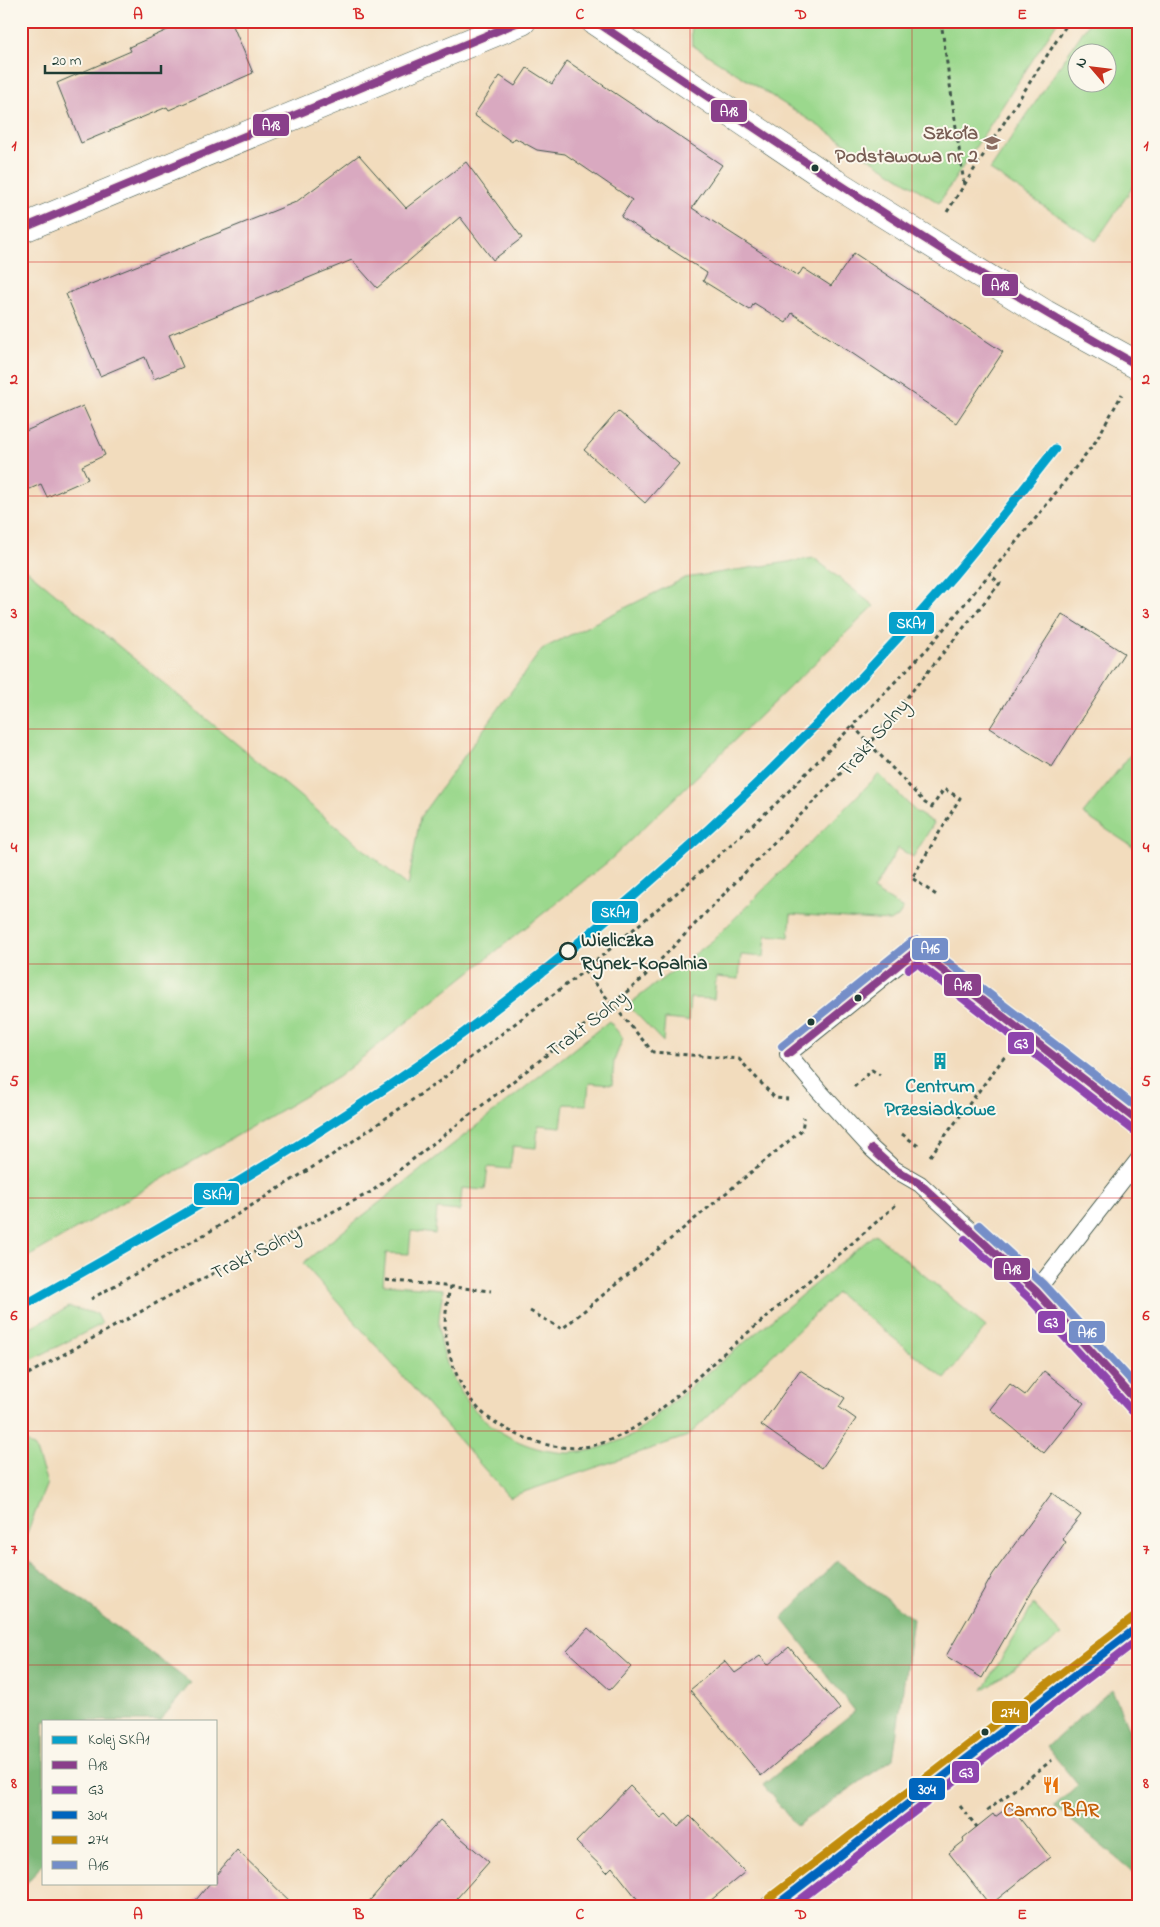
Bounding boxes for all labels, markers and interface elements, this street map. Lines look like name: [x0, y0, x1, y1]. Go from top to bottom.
text: A: [133, 3, 143, 27]
text: B: [353, 3, 365, 27]
text: C: [576, 3, 585, 27]
text: D: [794, 3, 807, 27]
text: E: [1017, 3, 1027, 27]
scale bar: [45, 42, 161, 74]
north arrow: [1068, 42, 1118, 92]
text: 20 m: [52, 50, 82, 72]
text: N: [1070, 53, 1093, 72]
line badge: A18: [710, 99, 748, 123]
text: A18: [720, 102, 739, 123]
line badge: A18: [252, 113, 290, 137]
text: A18: [262, 116, 281, 137]
place label: Szkoła Podstawowa nr 2: [835, 120, 978, 172]
school or university icon: Szkoła Podstawowa nr 2: [982, 133, 1002, 153]
text: 1: [11, 134, 17, 158]
text: 1: [1143, 134, 1149, 158]
unlabelled marker: [810, 163, 820, 173]
line badge: A18: [981, 273, 1019, 297]
text: A18: [991, 276, 1010, 297]
text: 2: [9, 368, 18, 392]
text: 2: [1141, 368, 1150, 392]
text: 3: [10, 602, 18, 626]
text: 3: [1142, 602, 1150, 626]
line badge: SKA1: [888, 611, 935, 635]
text: SKA1: [897, 614, 926, 635]
street label: Trakt Solny: [832, 693, 917, 784]
text: 4: [10, 836, 18, 860]
text: 4: [1142, 836, 1150, 860]
line badge: SKA1: [591, 900, 639, 924]
text: SKA1: [601, 903, 630, 924]
place label: Wieliczka Rynek-Kopalnia: [581, 927, 708, 980]
line badge: A16: [911, 937, 949, 961]
text: A16: [920, 939, 940, 960]
marker: Wieliczka Rynek-Kopalnia: [559, 942, 577, 960]
line badge: A18: [943, 973, 982, 997]
text: A18: [954, 976, 973, 997]
street label: Trakt Solny: [542, 984, 635, 1066]
unlabelled marker: [853, 993, 863, 1003]
unlabelled marker: [806, 1017, 816, 1027]
line badge: G3: [1007, 1031, 1035, 1055]
text: G3: [1014, 1034, 1028, 1055]
building icon: Centrum Przesiadkowe: [930, 1051, 950, 1071]
text: 5: [9, 1070, 19, 1094]
text: 5: [1141, 1070, 1151, 1094]
place label: Centrum Przesiadkowe: [885, 1073, 997, 1125]
line badge: SKA1: [193, 1182, 240, 1206]
text: SKA1: [203, 1185, 232, 1206]
street label: Trakt Solny: [207, 1220, 305, 1289]
line badge: A18: [993, 1257, 1031, 1281]
text: A18: [1003, 1260, 1022, 1281]
text: 6: [9, 1304, 18, 1328]
text: 6: [1141, 1304, 1150, 1328]
line badge: G3: [1037, 1310, 1066, 1334]
text: G3: [1044, 1313, 1058, 1334]
line badge: A16: [1068, 1320, 1106, 1344]
text: A16: [1077, 1323, 1097, 1344]
text: 7: [11, 1538, 18, 1562]
text: 7: [1143, 1538, 1150, 1562]
line badge: 274: [991, 1700, 1029, 1724]
text: 274: [1000, 1703, 1019, 1724]
legend: [42, 1720, 218, 1884]
unlabelled marker: [980, 1727, 990, 1737]
text: Kolej SKA1: [88, 1729, 150, 1751]
text: A18: [88, 1755, 108, 1777]
line badge: G3: [951, 1760, 980, 1784]
text: G3: [959, 1763, 973, 1784]
text: 8: [10, 1772, 17, 1796]
text: 8: [1142, 1772, 1149, 1796]
restaurant icon: Camro BAR: [1041, 1775, 1061, 1795]
line badge: 304: [908, 1777, 946, 1801]
text: G3: [88, 1779, 104, 1801]
text: 304: [917, 1780, 936, 1801]
place label: Camro BAR: [1003, 1797, 1100, 1826]
text: 304: [88, 1805, 107, 1827]
text: 274: [88, 1829, 108, 1851]
text: A16: [88, 1855, 109, 1877]
text: A: [133, 1903, 143, 1927]
text: B: [353, 1903, 365, 1927]
text: C: [576, 1903, 585, 1927]
text: D: [794, 1903, 807, 1927]
text: E: [1017, 1903, 1027, 1927]

